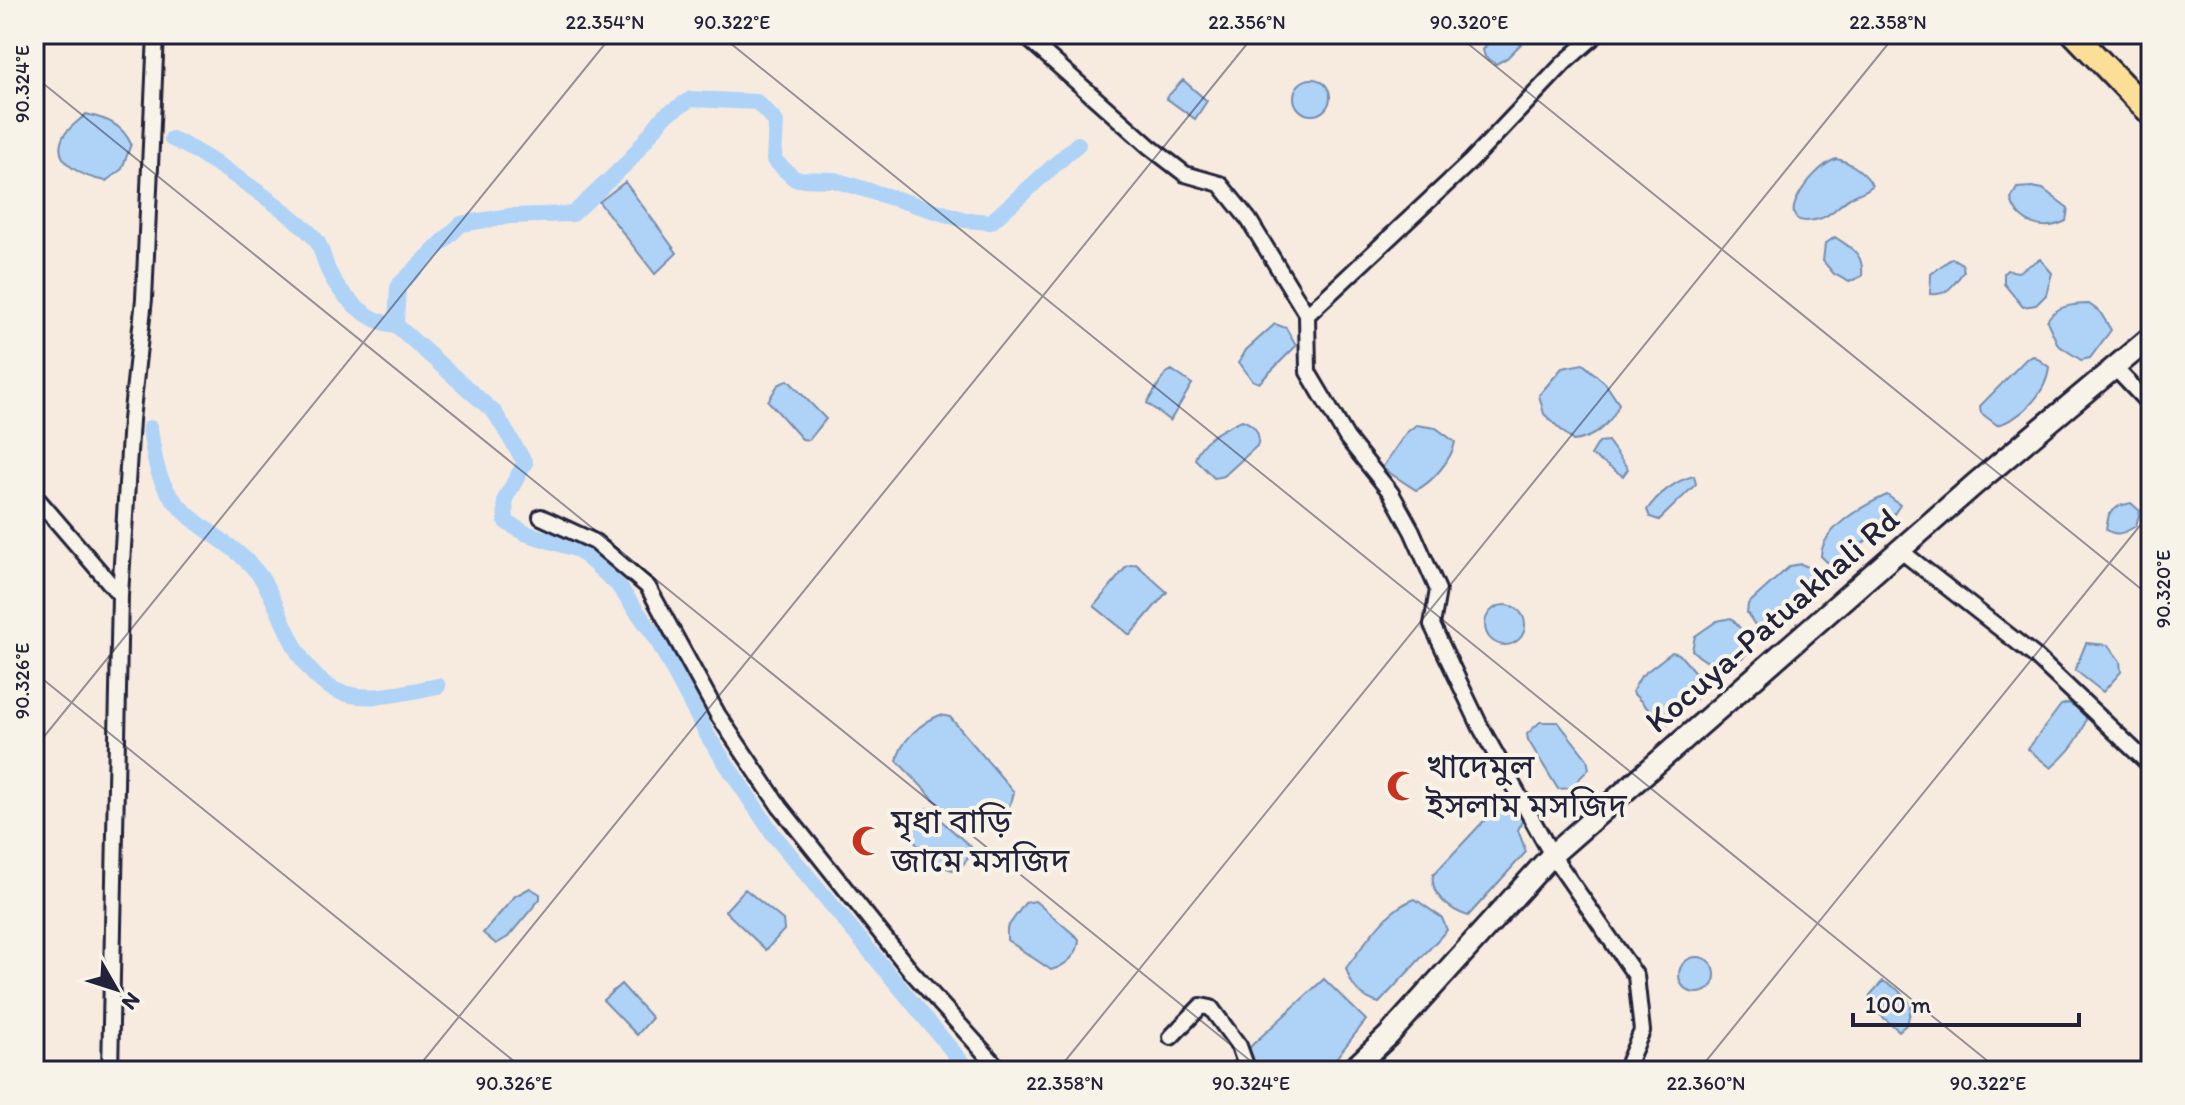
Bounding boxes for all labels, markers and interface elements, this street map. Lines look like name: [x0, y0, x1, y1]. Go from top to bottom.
text: 22.354°N: [566, 10, 644, 34]
text: 90.322°E: [694, 10, 770, 34]
text: 22.356°N: [1208, 10, 1286, 34]
text: 90.320°E: [1430, 10, 1508, 34]
text: 22.358°N: [1849, 10, 1927, 34]
text: 90.324°E: [10, 45, 34, 123]
street label: Kocuya-Patuakhali Rd: [1636, 498, 1908, 742]
text: 90.320°E: [2151, 550, 2175, 628]
text: 90.326°E: [10, 643, 34, 719]
place label: খাদেমুল ইসলাম মসজিদ: [1425, 746, 1628, 826]
mosque icon: খাদেমুল ইসলাম মসজিদ: [1385, 769, 1419, 803]
place label: মৃধা বাড়ি জামে মসজিদ: [890, 801, 1070, 881]
mosque icon: মৃধা বাড়ি জামে মসজিদ: [850, 824, 884, 858]
north arrow: [76, 949, 156, 1029]
scale bar: [1853, 977, 2079, 1027]
text: N: [116, 987, 146, 1016]
text: 100 m: [1865, 990, 1931, 1019]
text: 90.326°E: [476, 1071, 552, 1095]
text: 22.358°N: [1026, 1071, 1104, 1095]
text: 90.324°E: [1212, 1071, 1290, 1095]
text: 22.360°N: [1666, 1071, 1746, 1095]
text: 90.322°E: [1950, 1071, 2026, 1095]

